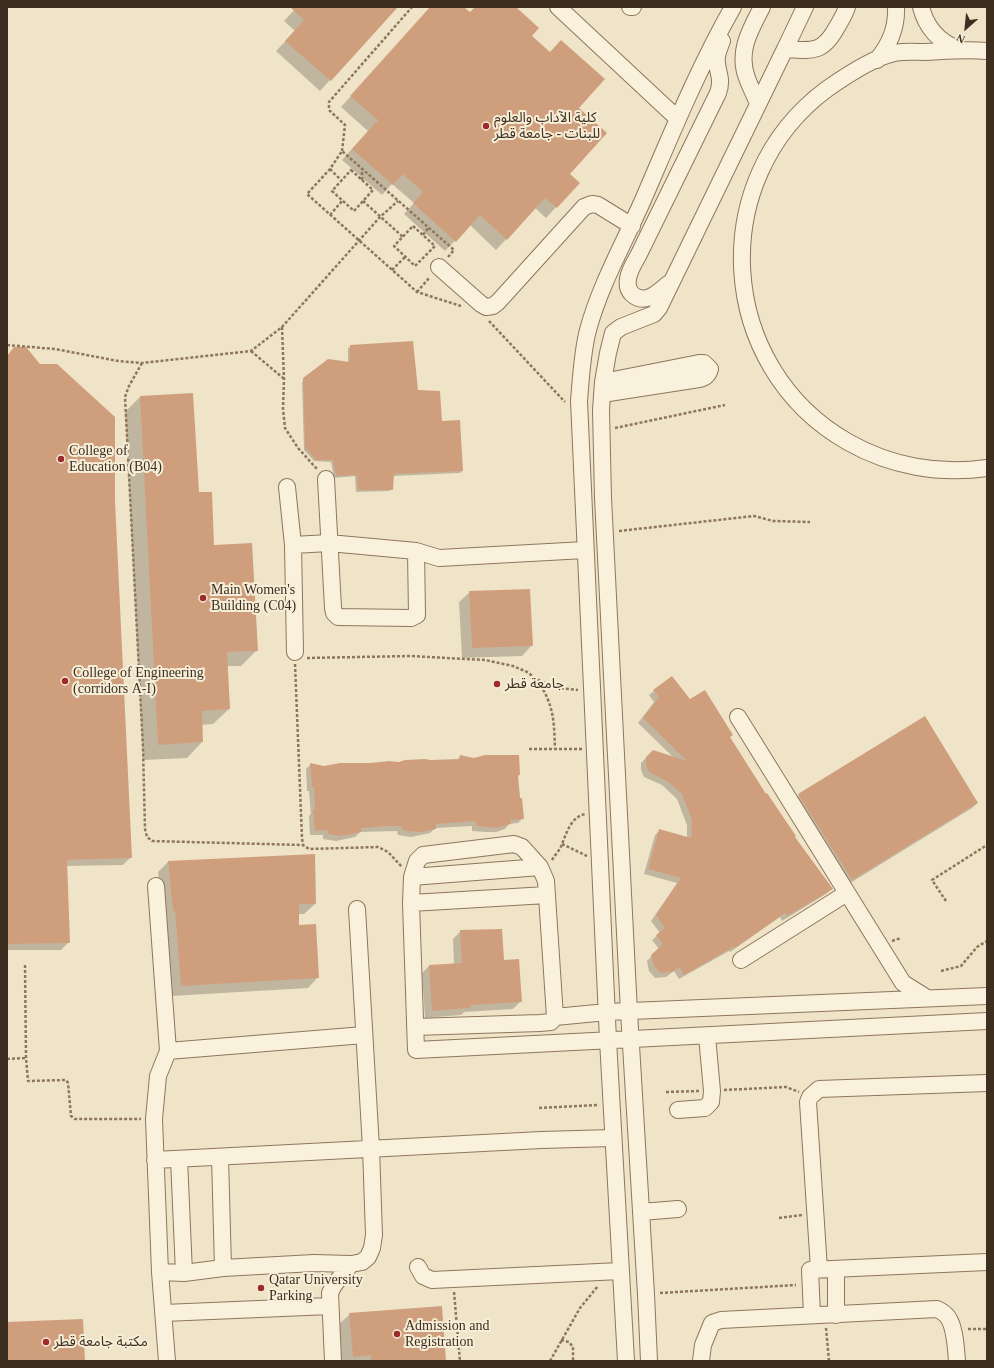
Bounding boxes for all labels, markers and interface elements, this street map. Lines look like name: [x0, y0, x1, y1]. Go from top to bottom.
north arrow: [946, 8, 986, 48]
text: N: [954, 32, 967, 46]
place label: كلية الآداب والعلوم للبنات - جامعة قطر: [494, 110, 600, 142]
marker: كلية الآداب والعلوم للبنات - جامعة قطر: [481, 121, 491, 131]
place label: College of Education (B04): [69, 443, 162, 476]
marker: College of Education (B04): [56, 454, 66, 464]
place label: Main Women's Building (C04): [211, 582, 296, 614]
marker: Main Women's Building (C04): [198, 593, 208, 603]
place label: College of Engineering (corridors A-I): [73, 665, 204, 698]
marker: College of Engineering (corridors A-I): [60, 676, 70, 686]
place label: جامعة قطر: [505, 676, 564, 692]
marker: جامعة قطر: [492, 679, 502, 689]
place label: Qatar University Parking: [269, 1272, 363, 1304]
marker: Qatar University Parking: [256, 1283, 266, 1293]
place label: Admission and Registration: [405, 1318, 489, 1350]
marker: Admission and Registration: [392, 1329, 402, 1339]
place label: مكتبة جامعة قطر: [54, 1334, 148, 1350]
marker: مكتبة جامعة قطر: [41, 1337, 51, 1347]

